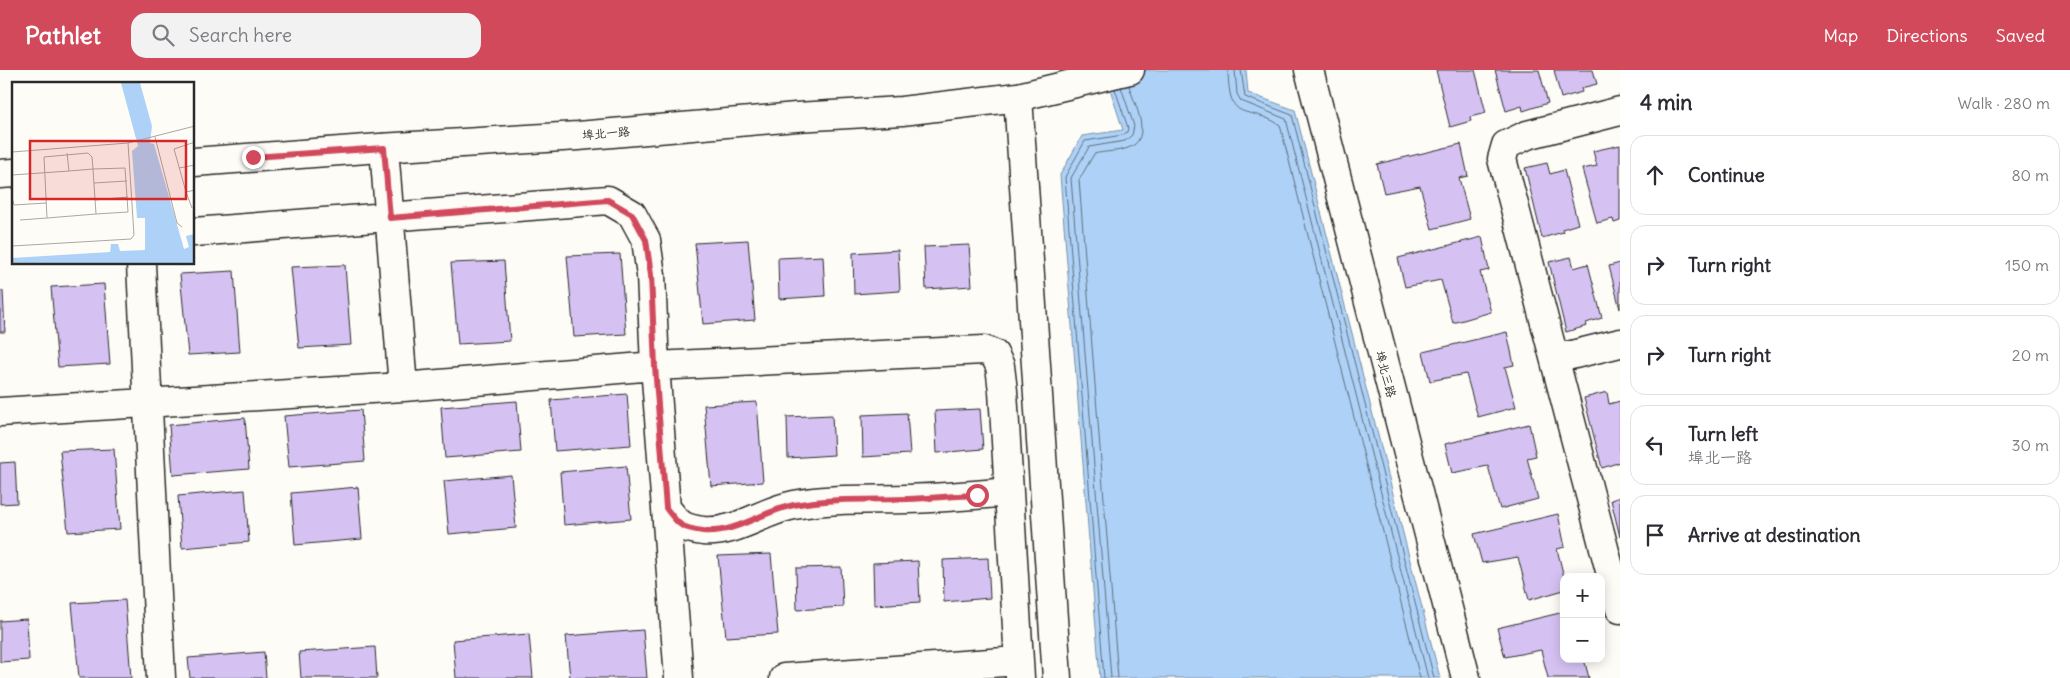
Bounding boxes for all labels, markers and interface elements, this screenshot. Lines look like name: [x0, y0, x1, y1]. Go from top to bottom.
search box: [131, 13, 481, 58]
text: Pathlet: [25, 20, 101, 50]
icon: search: [149, 21, 177, 49]
text: Search here: [189, 23, 292, 47]
text: Map: [1823, 24, 1858, 47]
text: Directions: [1886, 24, 1968, 47]
text: Saved: [1996, 24, 2045, 47]
inset map: [12, 82, 195, 265]
text: 4 min: [1640, 89, 1692, 116]
text: Walk · 280 m: [1958, 93, 2050, 113]
street label: 埠北一路: [581, 123, 631, 143]
route end: [242, 146, 265, 169]
icon: ahead: [1641, 161, 1669, 189]
text: Continue: [1688, 163, 1765, 187]
text: 80 m: [2011, 165, 2049, 185]
icon: right: [1641, 251, 1669, 279]
text: Turn right: [1688, 253, 1771, 277]
text: 150 m: [2005, 255, 2049, 275]
icon: right: [1641, 341, 1669, 369]
text: Turn right: [1688, 343, 1771, 367]
text: 20 m: [2012, 345, 2049, 365]
street label: 埠北三路: [1373, 349, 1399, 399]
text: Turn left: [1688, 422, 1758, 446]
icon: left: [1641, 431, 1669, 459]
text: 30 m: [2012, 435, 2049, 455]
text: 埠北一路: [1688, 447, 1752, 467]
route start: [966, 484, 989, 507]
icon: arrive: [1641, 521, 1669, 549]
text: Arrive at destination: [1688, 523, 1861, 547]
map controls: [1560, 573, 1605, 663]
button: +: [1560, 573, 1605, 618]
button: −: [1560, 618, 1605, 663]

